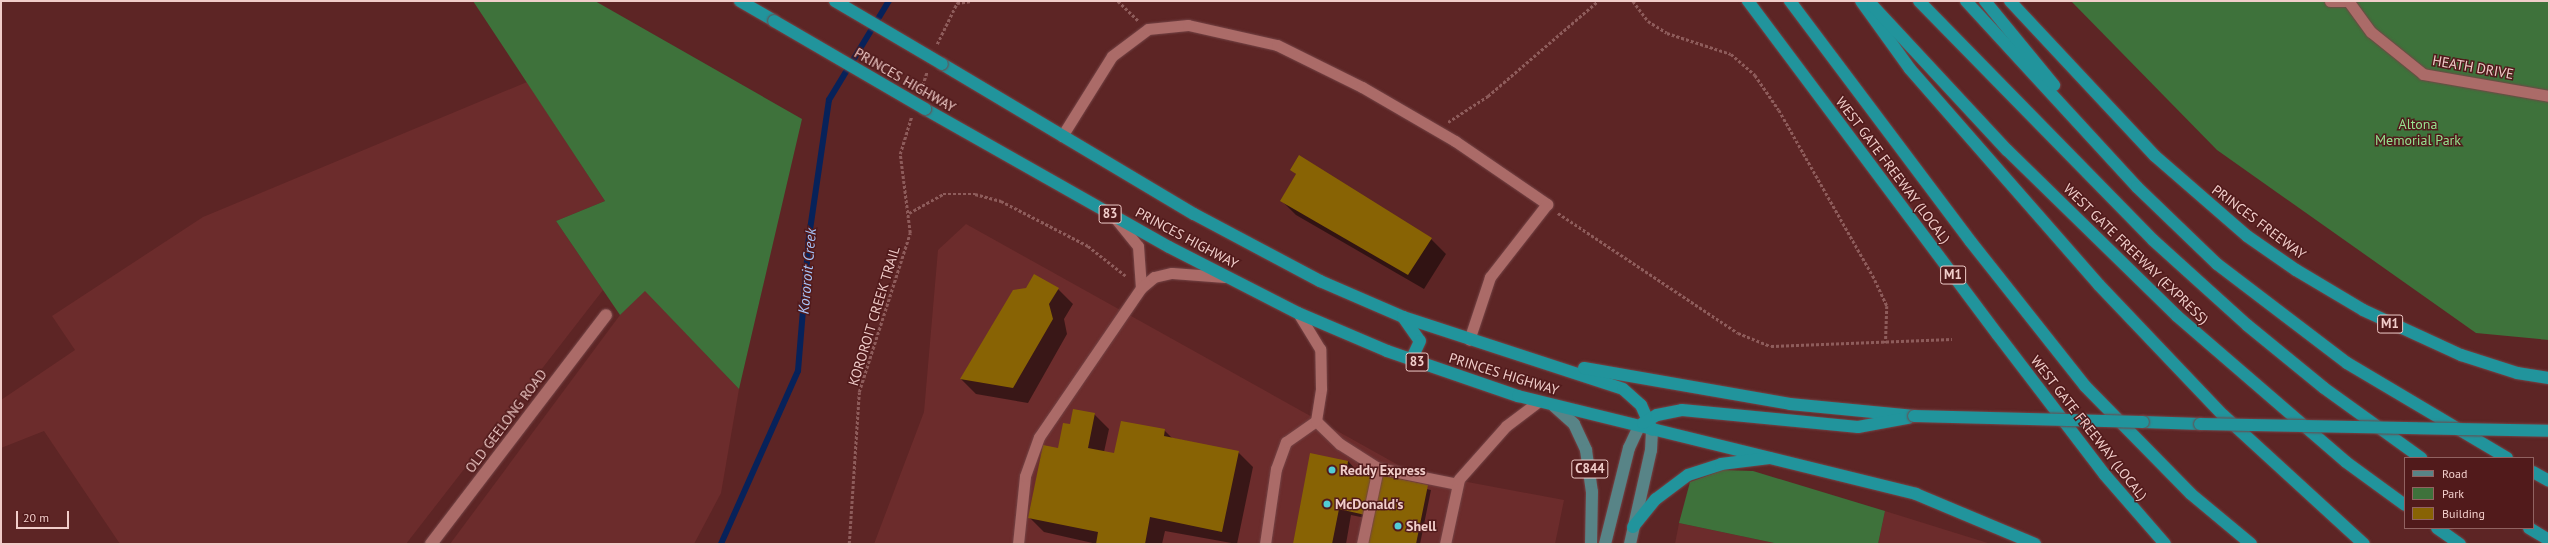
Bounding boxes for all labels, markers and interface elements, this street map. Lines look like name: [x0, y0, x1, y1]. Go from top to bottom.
street label: PRINCES HIGHWAY: [851, 44, 959, 116]
street label: HEATH DRIVE: [2431, 52, 2515, 82]
street label: WEST GATE FREEWAY (LOCAL): [1832, 93, 1954, 247]
park label: Altona Memorial Park: [2375, 116, 2461, 148]
street label: WEST GATE FREEWAY (EXPRESS): [2060, 180, 2212, 328]
street label: PRINCES FREEWAY: [2209, 181, 2309, 263]
road number: 83: [1098, 203, 1122, 225]
street label: PRINCES HIGHWAY: [1133, 204, 1241, 272]
water label: Kororoit Creek: [794, 227, 820, 315]
street label: KOROROIT CREEK TRAIL: [845, 244, 903, 388]
road number: M1: [1940, 264, 1966, 286]
road number: M1: [2377, 313, 2403, 335]
street label: PRINCES HIGHWAY: [1447, 349, 1561, 399]
road number: 83: [1405, 351, 1429, 373]
street label: WEST GATE FREEWAY (LOCAL): [2027, 352, 2151, 504]
street label: OLD GEELONG ROAD: [462, 366, 550, 476]
legend: [2404, 457, 2534, 529]
road number: C844: [1571, 458, 1609, 480]
place label: Reddy Express: [1340, 462, 1426, 478]
marker: Reddy Express: [1327, 465, 1337, 475]
text: Road: [2442, 466, 2467, 481]
text: Park: [2442, 486, 2464, 501]
place label: McDonald's: [1335, 496, 1404, 512]
marker: McDonald's: [1322, 499, 1332, 509]
scale bar: [18, 503, 71, 529]
text: Building: [2442, 506, 2485, 521]
text: 20 m: [23, 510, 49, 525]
place label: Shell: [1406, 518, 1436, 534]
marker: Shell: [1393, 521, 1403, 531]

